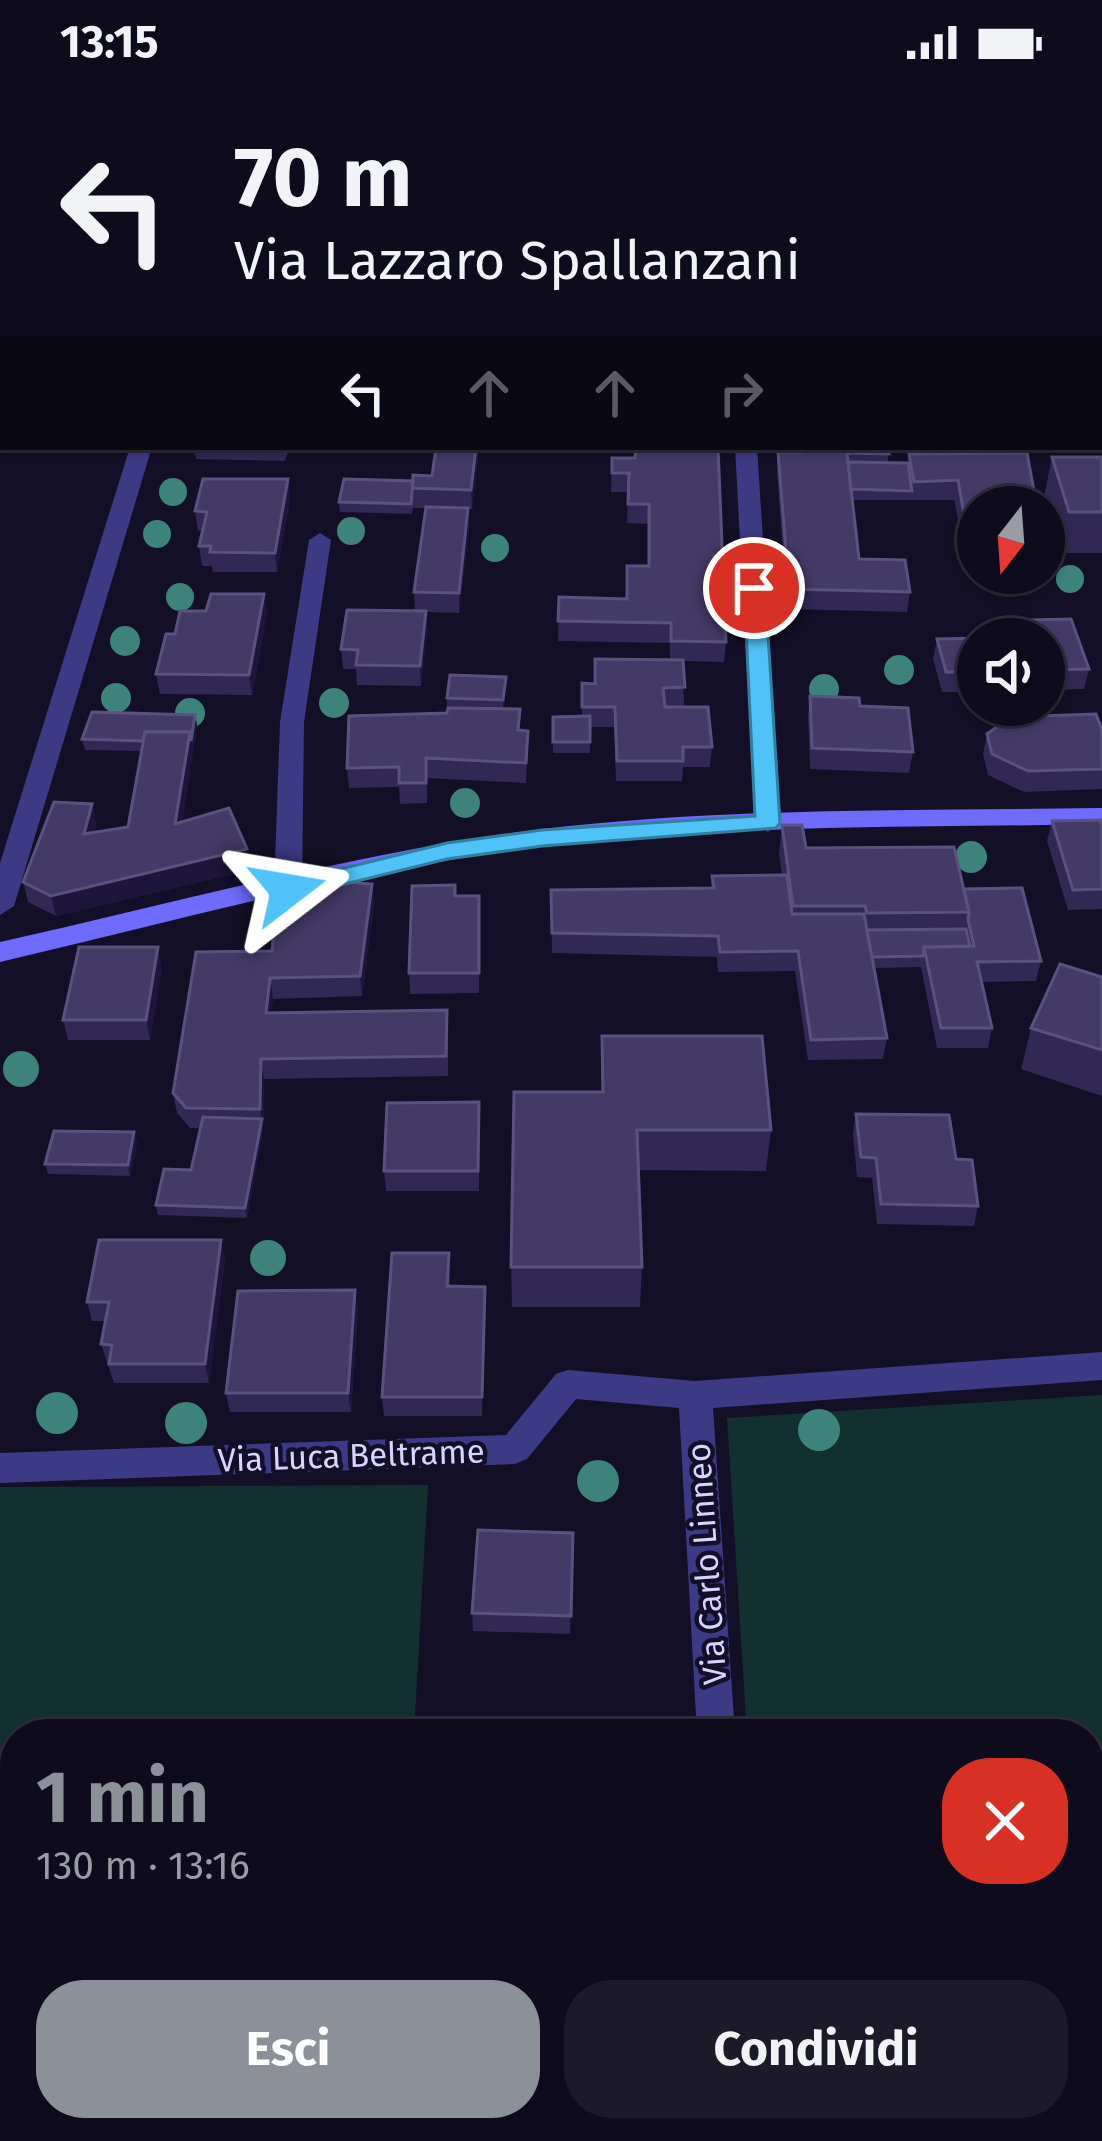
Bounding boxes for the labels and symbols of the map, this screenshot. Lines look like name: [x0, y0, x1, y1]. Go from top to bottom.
north arrow: [957, 486, 1065, 594]
pin: [703, 537, 805, 639]
position arrow: [225, 827, 351, 953]
street label: Via Luca Beltrame: [217, 1431, 485, 1481]
street label: Via Carlo Linneo: [679, 1442, 735, 1686]

